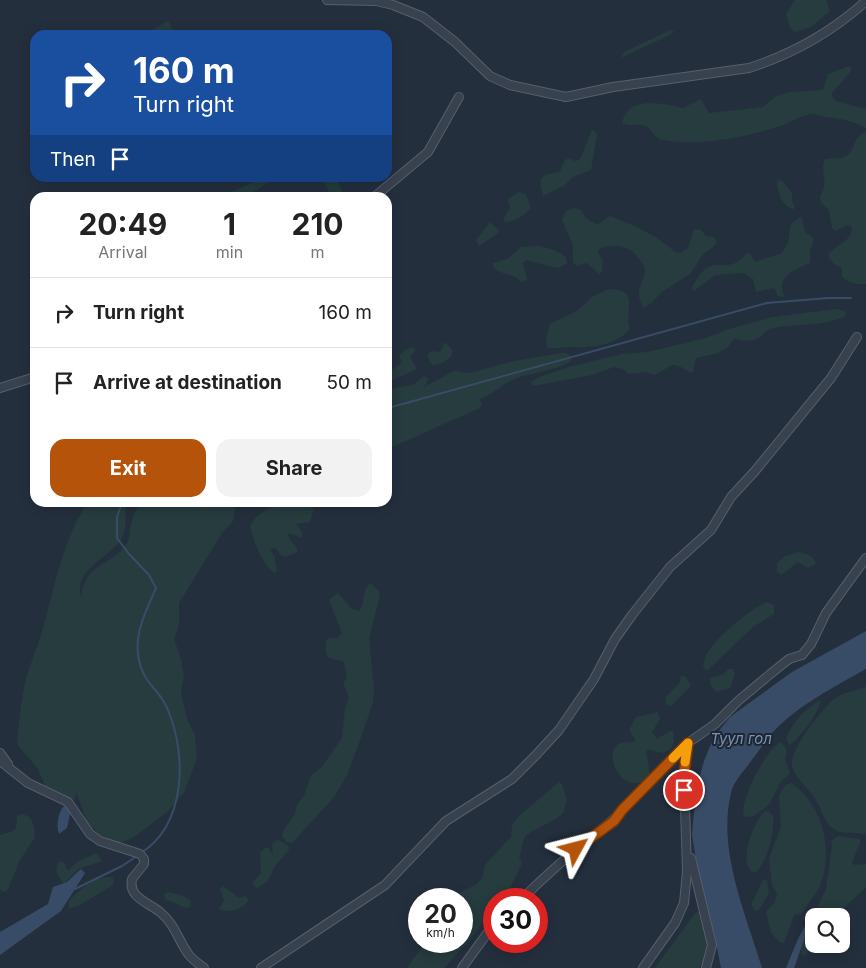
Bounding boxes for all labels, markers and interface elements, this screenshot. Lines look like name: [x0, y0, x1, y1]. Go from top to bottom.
text: 160 m: [133, 49, 235, 91]
icon: right: [50, 50, 115, 115]
text: Turn right: [133, 91, 234, 117]
icon: arrive: [106, 145, 134, 173]
text: Then: [50, 148, 96, 171]
text: 20:49: [78, 206, 167, 242]
text: 1: [223, 206, 236, 242]
text: 210: [291, 206, 344, 242]
text: Arrival: [98, 242, 147, 262]
text: min: [216, 242, 243, 262]
text: m: [311, 242, 325, 262]
icon: right: [50, 299, 78, 327]
text: Turn right: [93, 301, 184, 324]
text: 160 m: [319, 301, 372, 324]
icon: arrive: [50, 369, 78, 397]
text: Arrive at destination: [93, 371, 282, 394]
text: 50 m: [326, 371, 372, 394]
button: Exit: [50, 439, 206, 497]
button: Share: [216, 439, 372, 497]
water label: Туул гол: [710, 729, 772, 748]
pin: [663, 769, 705, 811]
icon: arrive: [670, 776, 698, 804]
position arrow: [549, 822, 601, 874]
speed limit sign: 30: [483, 888, 548, 953]
text: 20: [424, 899, 457, 929]
map controls: [805, 908, 850, 953]
button: search: [805, 908, 850, 953]
text: km/h: [426, 925, 455, 940]

